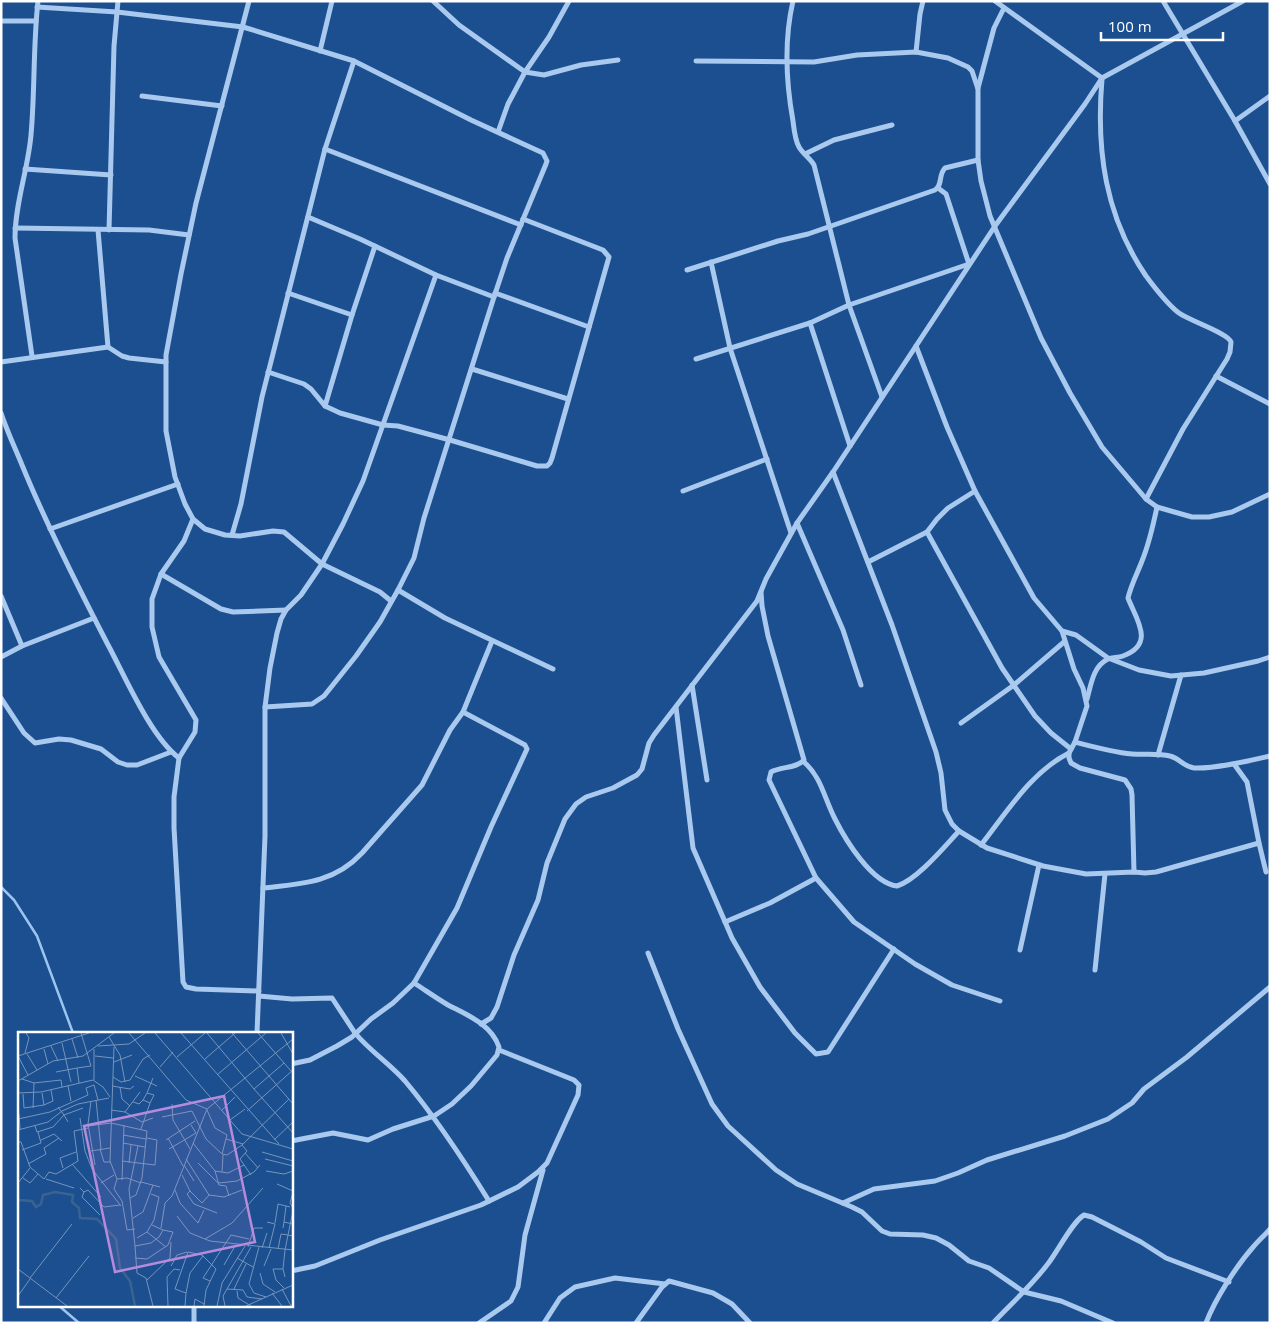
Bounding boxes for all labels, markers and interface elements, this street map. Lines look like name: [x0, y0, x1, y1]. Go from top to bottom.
scale bar: [1101, 10, 1224, 42]
text: 100 m: [1108, 16, 1152, 36]
inset map: [18, 1032, 292, 1306]

